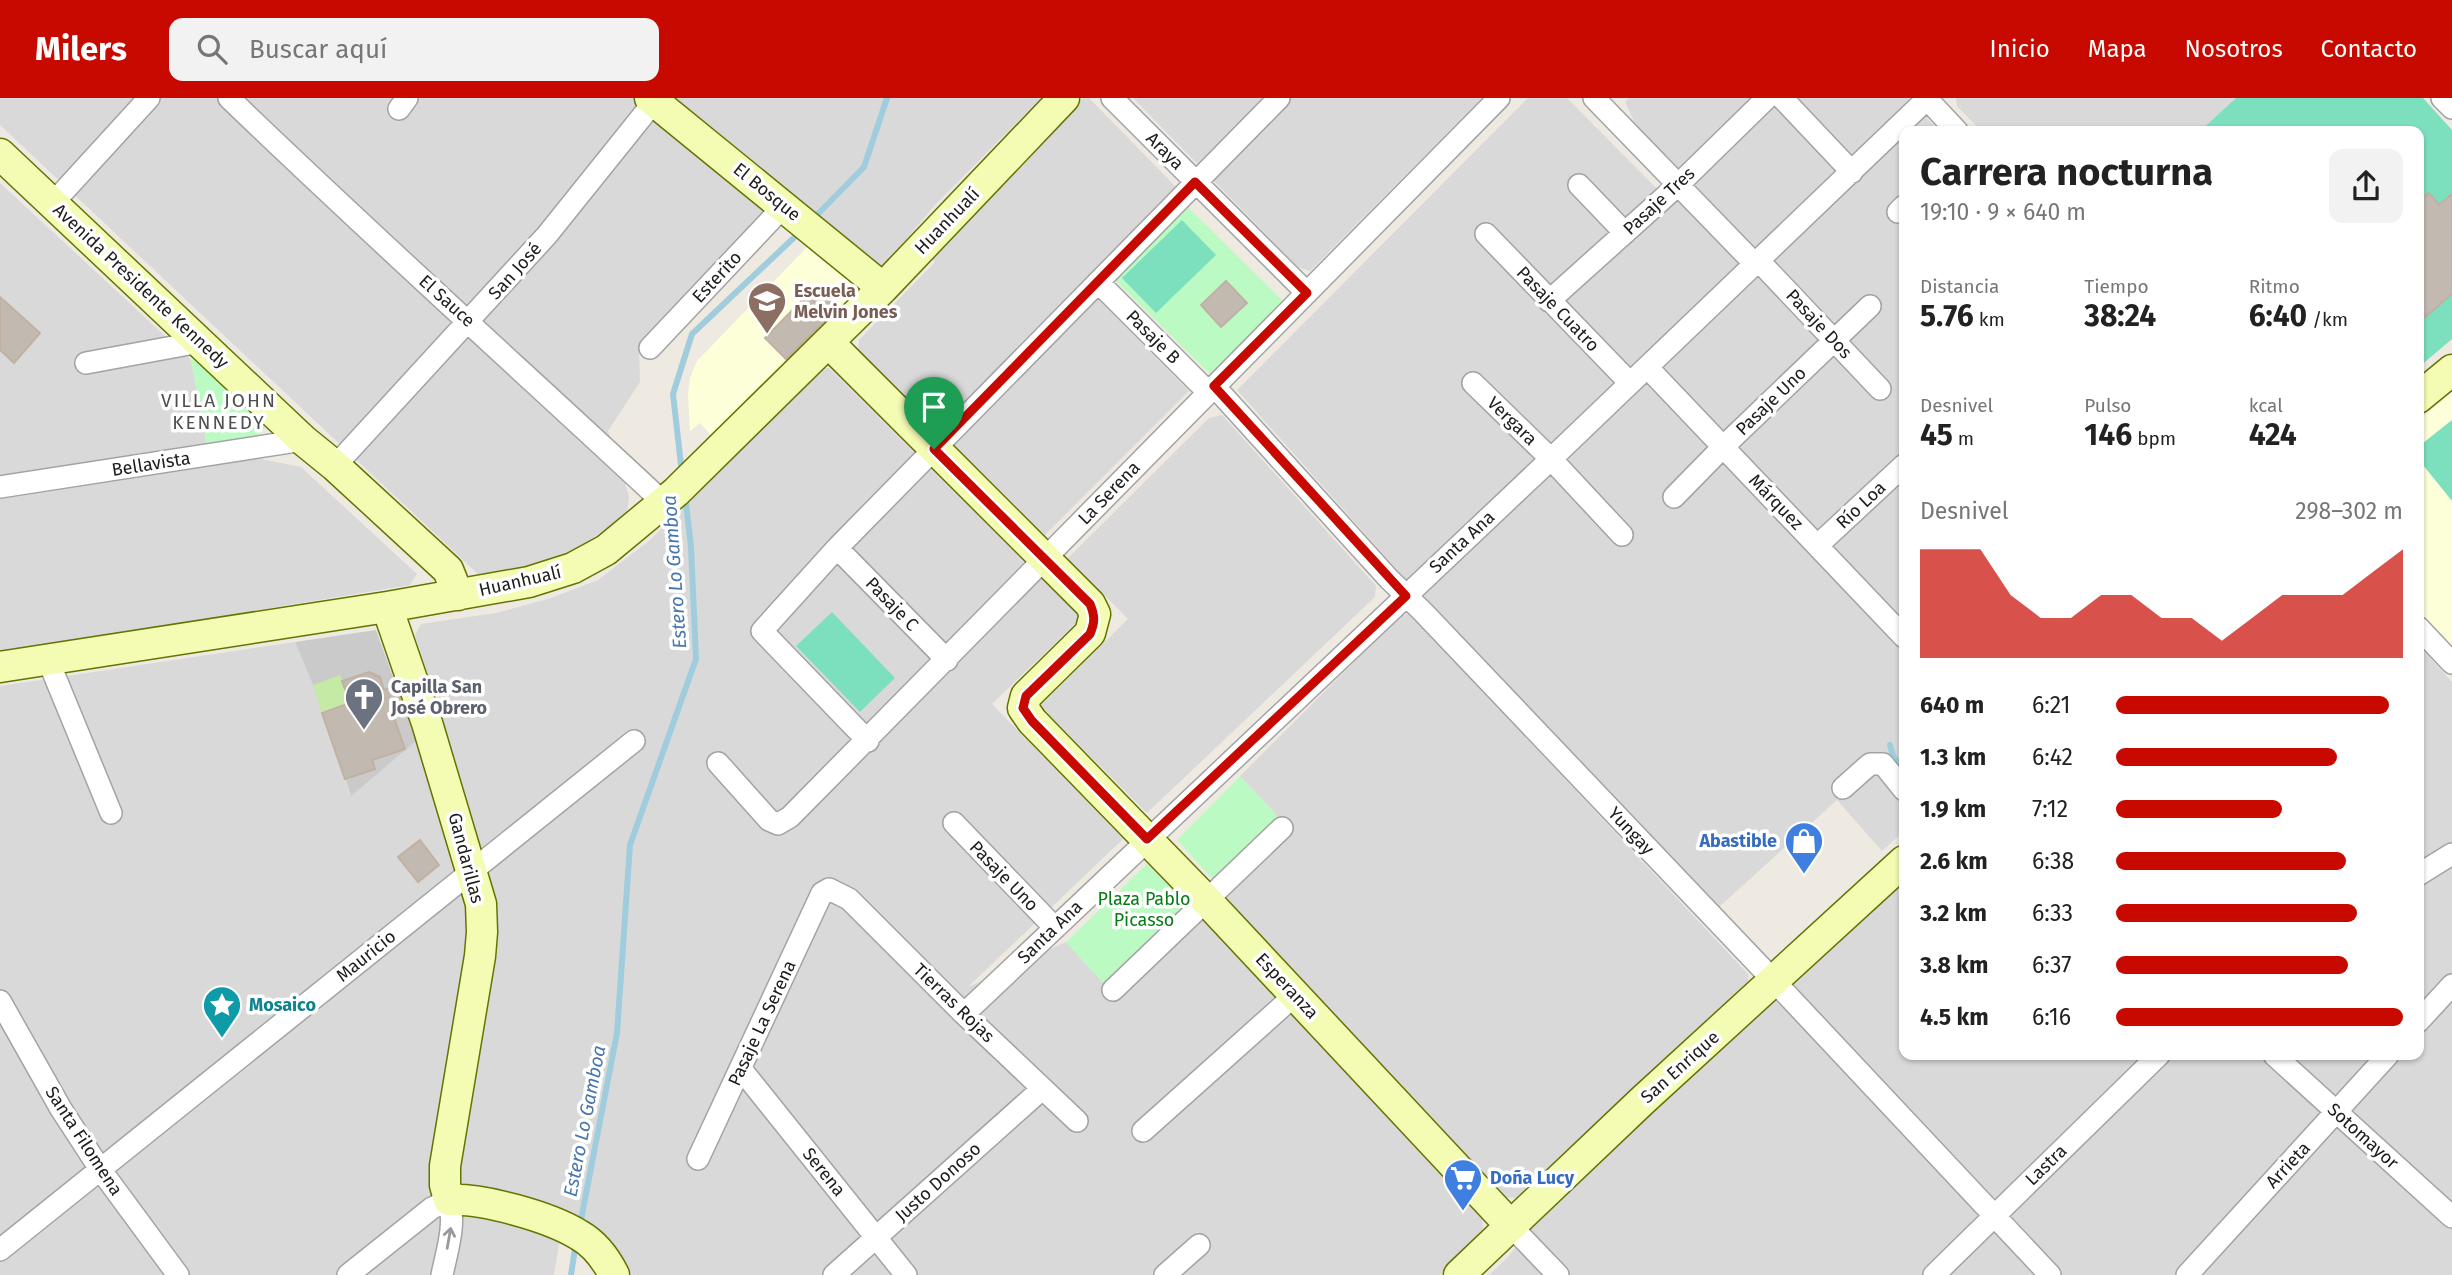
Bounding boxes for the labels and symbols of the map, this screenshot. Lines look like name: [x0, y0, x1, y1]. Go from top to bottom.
street label: Araya: [1141, 127, 1189, 175]
street label: El Bosque: [729, 158, 805, 226]
street label: Pasaje Tres: [1619, 162, 1699, 240]
street label: Huanhualí: [910, 183, 984, 259]
street label: Avenida Presidente Kennedy: [49, 199, 234, 373]
street label: San José: [484, 238, 546, 304]
street label: Esterito: [688, 247, 746, 307]
street label: Pasaje Cuatro: [1512, 262, 1604, 356]
street label: El Sauce: [414, 270, 480, 332]
school or university icon: Escuela Melvin Jones: [746, 280, 788, 335]
place label: Escuela Melvin Jones: [794, 280, 898, 323]
street label: Pasaje Dos: [1781, 285, 1857, 363]
street label: Pasaje B: [1121, 305, 1185, 369]
street label: Pasaje Uno: [1731, 362, 1811, 440]
pin: [904, 377, 964, 449]
district label: VILLA JOHN KENNEDY: [161, 389, 277, 434]
street label: Vergara: [1482, 392, 1542, 450]
street label: Bellavista: [110, 447, 192, 481]
street label: La Serena: [1073, 457, 1145, 529]
street label: Márquez: [1744, 470, 1808, 535]
street label: Río Loa: [1832, 477, 1890, 533]
water label: Estero Lo Gamboa: [658, 494, 691, 650]
street label: Santa Ana: [1425, 506, 1499, 578]
street label: Huanhualí: [477, 561, 563, 601]
street label: Pasaje C: [861, 572, 923, 636]
church icon: Capilla San José Obrero: [343, 676, 385, 731]
place label: Capilla San José Obrero: [390, 676, 487, 719]
street label: Yungay: [1603, 802, 1659, 860]
street label: Gandarillas: [443, 810, 489, 906]
shop icon: Abastible: [1783, 820, 1825, 875]
place label: Abastible: [1698, 830, 1777, 852]
street label: Pasaje Uno: [965, 836, 1043, 916]
park label: Plaza Pablo Picasso: [1097, 888, 1191, 931]
street label: Santa Ana: [1013, 896, 1087, 968]
street label: Mauricio: [332, 925, 400, 987]
street label: Esperanza: [1251, 948, 1323, 1024]
street label: Pasaje La Serena: [723, 957, 801, 1089]
street label: Tierras Rojas: [909, 959, 999, 1047]
place icon: Mosaico: [201, 984, 243, 1039]
place label: Mosaico: [249, 994, 316, 1016]
street label: San Enrique: [1636, 1026, 1724, 1108]
water label: Estero Lo Gamboa: [559, 1043, 610, 1199]
street label: Santa Filomena: [41, 1082, 127, 1200]
street label: Sotomayor: [2323, 1098, 2403, 1174]
street label: Arrieta: [2261, 1137, 2315, 1193]
street label: Justo Donoso: [891, 1138, 985, 1226]
street label: Lastra: [2021, 1140, 2071, 1190]
street label: Serena: [798, 1143, 850, 1201]
supermarket icon: Doña Lucy: [1442, 1157, 1484, 1212]
place label: Doña Lucy: [1490, 1167, 1575, 1189]
one-way arrow: [443, 1227, 456, 1249]

